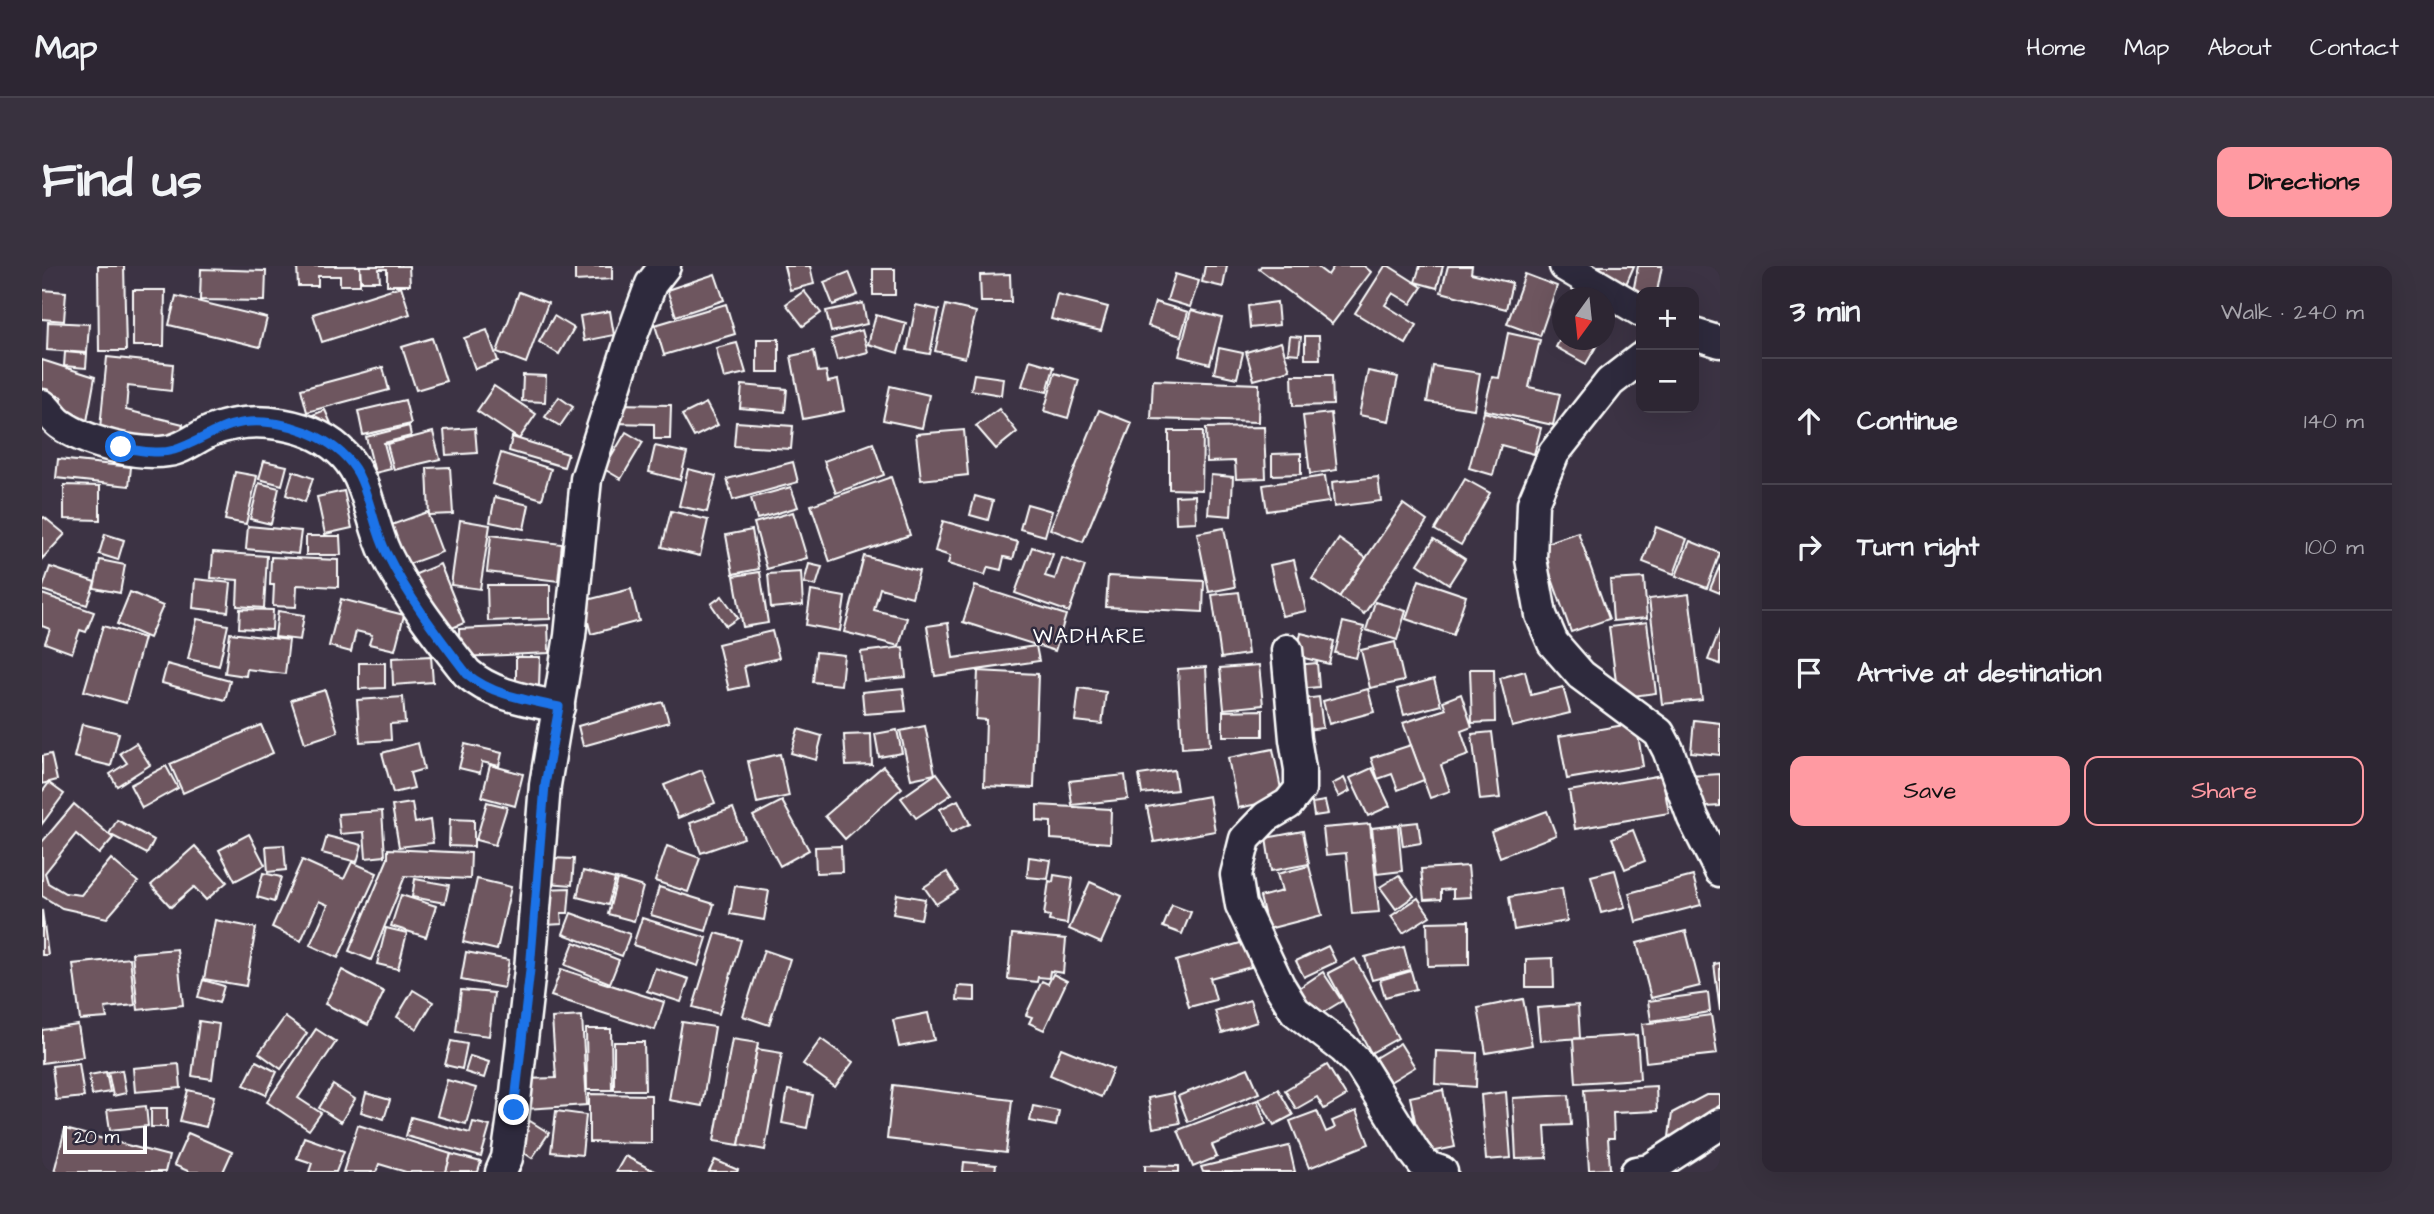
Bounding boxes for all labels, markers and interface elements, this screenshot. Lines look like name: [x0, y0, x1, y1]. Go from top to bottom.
text: Map: [35, 25, 97, 71]
text: Home: [2026, 31, 2086, 65]
text: Map: [2124, 31, 2169, 65]
text: About: [2207, 31, 2272, 65]
text: Contact: [2310, 31, 2399, 65]
button: Directions: [2217, 147, 2392, 217]
text: Find us: [42, 148, 202, 216]
north arrow: [1552, 287, 1615, 350]
map controls: [1636, 287, 1699, 413]
button: +: [1636, 287, 1699, 350]
text: 3 min: [1790, 291, 1860, 333]
text: Walk · 240 m: [2221, 296, 2364, 328]
button: −: [1636, 350, 1699, 413]
icon: ahead: [1790, 402, 1828, 440]
text: Continue: [1857, 403, 1958, 439]
text: 140 m: [2304, 405, 2364, 437]
route start: [105, 431, 136, 462]
icon: right: [1790, 528, 1828, 566]
text: Turn right: [1857, 529, 1979, 565]
text: 100 m: [2305, 531, 2364, 563]
district label: WADHARE: [1033, 622, 1147, 651]
icon: arrive: [1790, 654, 1828, 692]
text: Arrive at destination: [1857, 655, 2102, 691]
button: Save: [1790, 756, 2070, 826]
button: Share: [2084, 756, 2364, 826]
route end: [498, 1094, 529, 1125]
scale bar: [63, 1123, 147, 1155]
text: 20 m: [74, 1124, 119, 1151]

